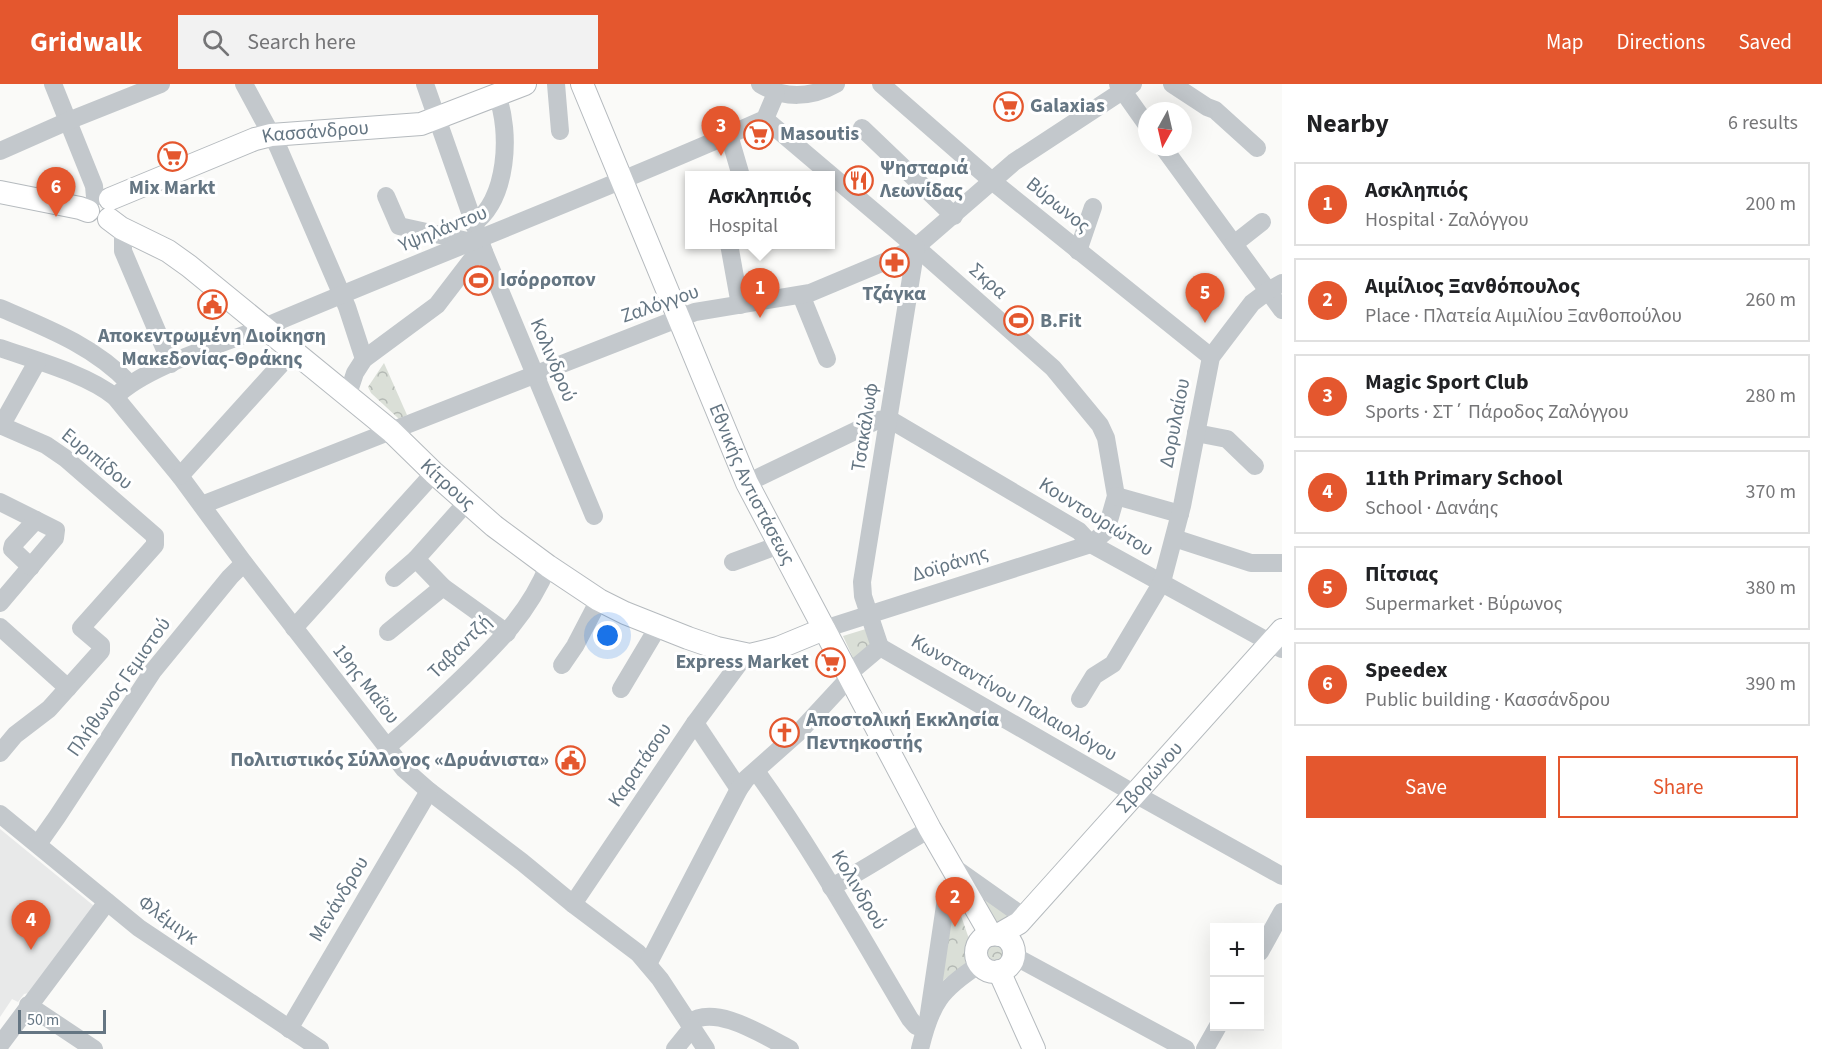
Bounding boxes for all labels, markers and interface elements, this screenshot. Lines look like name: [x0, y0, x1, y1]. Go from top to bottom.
search box: [178, 15, 598, 69]
text: Gridwalk: [30, 22, 142, 62]
icon: search: [199, 26, 232, 59]
text: Search here: [247, 26, 356, 58]
text: Map: [1546, 27, 1584, 57]
text: Directions: [1617, 27, 1705, 57]
text: Saved: [1738, 27, 1792, 57]
supermarket icon: Galaxias: [993, 90, 1025, 122]
place label: Galaxias: [1030, 92, 1105, 120]
north arrow: [1138, 102, 1192, 156]
text: Nearby: [1306, 105, 1389, 142]
pin: 3: [702, 106, 740, 156]
text: 6 results: [1728, 109, 1798, 137]
street label: Κασσάνδρου: [259, 114, 370, 151]
supermarket icon: Masoutis: [743, 118, 775, 150]
place label: Masoutis: [780, 120, 859, 148]
supermarket icon: Mix Markt: [156, 141, 188, 173]
place label: Ψησταριά Λεωνίδας: [879, 154, 968, 205]
restaurant icon: Ψησταριά Λεωνίδας: [843, 164, 875, 196]
pin: 6: [36, 168, 76, 217]
street label: Βύρωνος: [1020, 170, 1096, 240]
popup: [685, 171, 835, 249]
place label: Mix Markt: [129, 174, 216, 202]
text: Ασκληπιός: [1365, 174, 1468, 206]
text: Ασκληπιός: [708, 180, 812, 212]
text: 1: [1322, 190, 1333, 218]
text: 200 m: [1746, 190, 1796, 218]
street label: Υψηλάντου: [394, 199, 491, 260]
text: Hospital · Ζαλόγγου: [1365, 206, 1529, 234]
text: Hospital: [708, 212, 778, 240]
pharmacy icon: Τζάγκα: [878, 247, 910, 279]
street label: Σκρα: [963, 256, 1013, 306]
sports icon: Ισόρροπον: [463, 264, 495, 296]
place label: Ισόρροπον: [500, 266, 596, 294]
pin: 1: [740, 268, 780, 318]
text: Αιμίλιος Ξανθόπουλος: [1365, 270, 1580, 302]
pin: 5: [1186, 274, 1224, 323]
street label: Ζαλόγγου: [617, 278, 703, 330]
place label: Τζάγκα: [862, 280, 926, 308]
text: 2: [1322, 286, 1333, 314]
text: 260 m: [1746, 286, 1796, 314]
public building icon: Αποκεντρωμένη Διοίκηση Μακεδονίας-Θράκης: [196, 289, 228, 321]
text: Place · Πλατεία Αιμιλίου Ξανθοπούλου: [1365, 302, 1682, 330]
sports icon: B.Fit: [1003, 305, 1035, 337]
place label: B.Fit: [1040, 307, 1082, 335]
street label: Κολινδρού: [523, 314, 583, 406]
place label: Αποκεντρωμένη Διοίκηση Μακεδονίας-Θράκης: [97, 322, 326, 373]
text: Magic Sport Club: [1365, 366, 1529, 398]
street label: Δορυλαίου: [1153, 376, 1197, 470]
street label: Τσακάλωφ: [844, 381, 886, 473]
text: 3: [1322, 382, 1333, 410]
text: 280 m: [1746, 382, 1796, 410]
text: Sports · ΣΤ΄ Πάροδος Ζαλόγγου: [1365, 398, 1629, 426]
street label: Εθνικής Αντιστάσεως: [702, 399, 802, 570]
street label: Ευριπίδου: [55, 421, 139, 497]
street label: Κίτρους: [414, 453, 482, 517]
text: 11th Primary School: [1365, 462, 1563, 494]
street label: Κουντουριώτου: [1033, 470, 1159, 564]
text: 4: [1322, 478, 1333, 506]
text: 370 m: [1746, 478, 1796, 506]
text: School · Δανάης: [1365, 494, 1498, 522]
street label: Δοϊράνης: [908, 539, 992, 589]
text: Πίτσιας: [1365, 558, 1438, 590]
text: 5: [1322, 574, 1333, 602]
text: 380 m: [1746, 574, 1796, 602]
text: Supermarket · Βύρωνος: [1365, 590, 1562, 618]
street label: Ταβαντζή: [422, 609, 498, 685]
street label: Πλήθωνος Γεμιστού: [60, 612, 178, 762]
your location: [593, 621, 622, 650]
street label: Κωνσταντίνου Παλαιολόγου: [906, 627, 1122, 769]
street label: 19ης Μαΐου: [326, 638, 406, 730]
supermarket icon: Express Market: [814, 646, 846, 678]
place label: Express Market: [675, 648, 809, 676]
text: Speedex: [1365, 654, 1448, 686]
text: 6: [1322, 670, 1333, 698]
text: 390 m: [1746, 670, 1796, 698]
text: Public building · Κασσάνδρου: [1365, 686, 1610, 714]
place label: Αποστολική Εκκλησία Πεντηκοστής: [805, 706, 999, 757]
church icon: Αποστολική Εκκλησία Πεντηκοστής: [769, 716, 801, 748]
street label: Καρατάσου: [601, 717, 679, 813]
street label: Σβορώνου: [1110, 735, 1190, 819]
public building icon: Πολιτιστικός Σύλλογος «Δρυάνιστα»: [554, 744, 586, 776]
place label: Πολιτιστικός Σύλλογος «Δρυάνιστα»: [230, 746, 549, 774]
button: Save: [1306, 756, 1546, 818]
button: Share: [1558, 756, 1798, 818]
street label: Κολινδρού: [824, 845, 894, 935]
street label: Μενάνδρου: [302, 851, 376, 947]
pin: 2: [936, 878, 974, 927]
street label: Φλέμιγκ: [132, 889, 204, 952]
pin: 4: [12, 900, 51, 950]
map controls: [1210, 923, 1264, 1031]
button: +: [1210, 923, 1264, 977]
button: −: [1210, 977, 1264, 1031]
scale bar: [18, 1007, 106, 1034]
text: 50 m: [27, 1009, 59, 1031]

